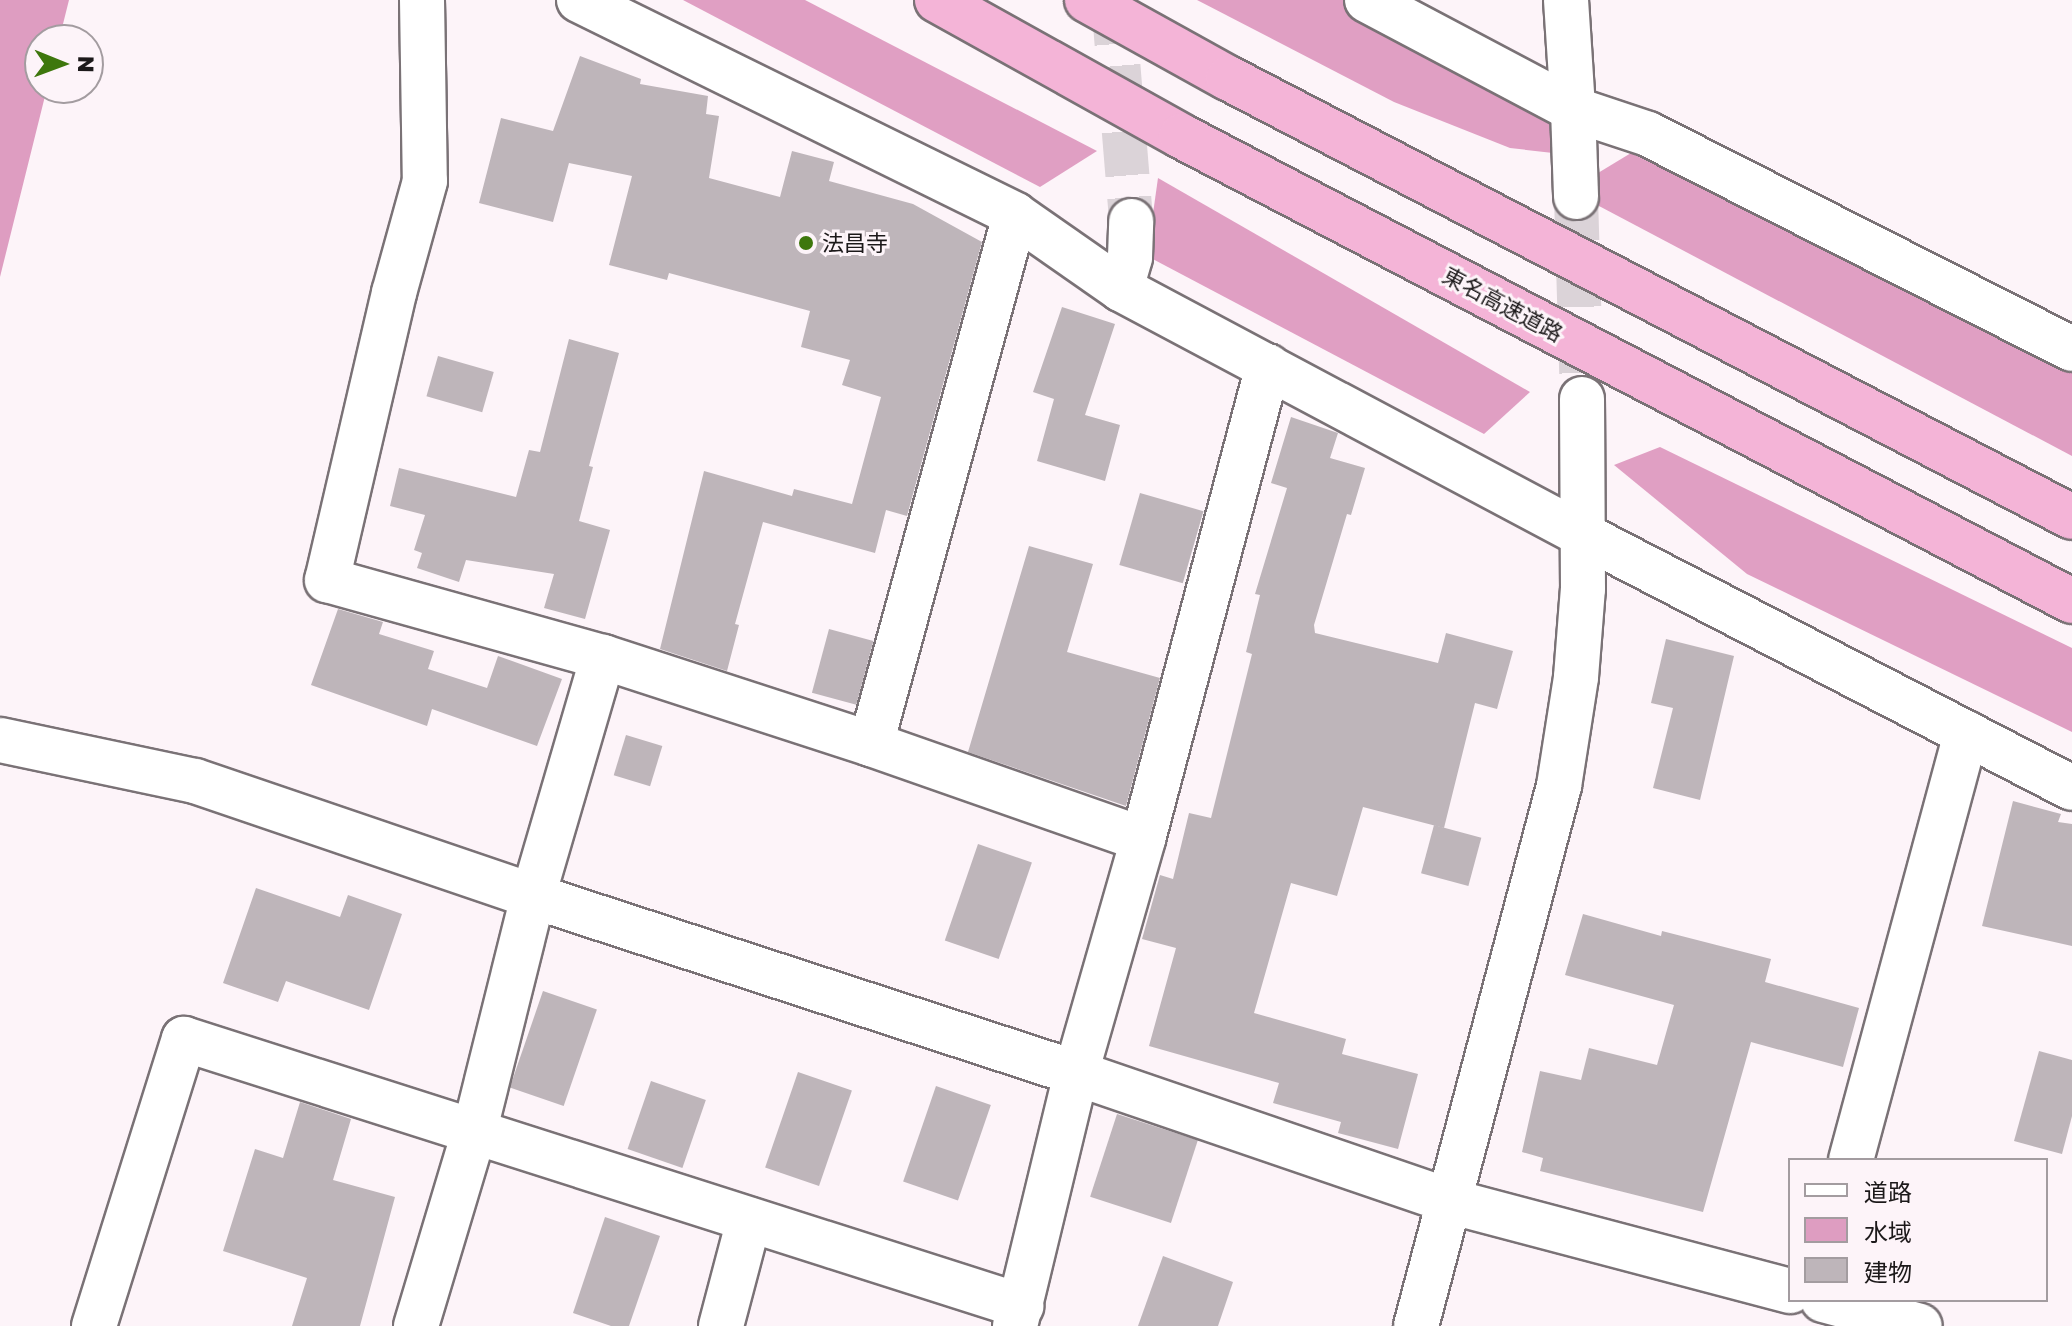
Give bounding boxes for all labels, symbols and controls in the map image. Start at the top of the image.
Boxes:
north arrow [24,24,104,104]
text: N [73,56,100,73]
place label: 法昌寺 [822,230,888,256]
marker: 法昌寺 [797,234,815,252]
street label: 東名高速道路 [1439,261,1567,347]
legend [1788,1158,2048,1302]
text: 道路 [1864,1177,1912,1206]
text: 水域 [1864,1217,1912,1246]
text: 建物 [1864,1257,1912,1286]

